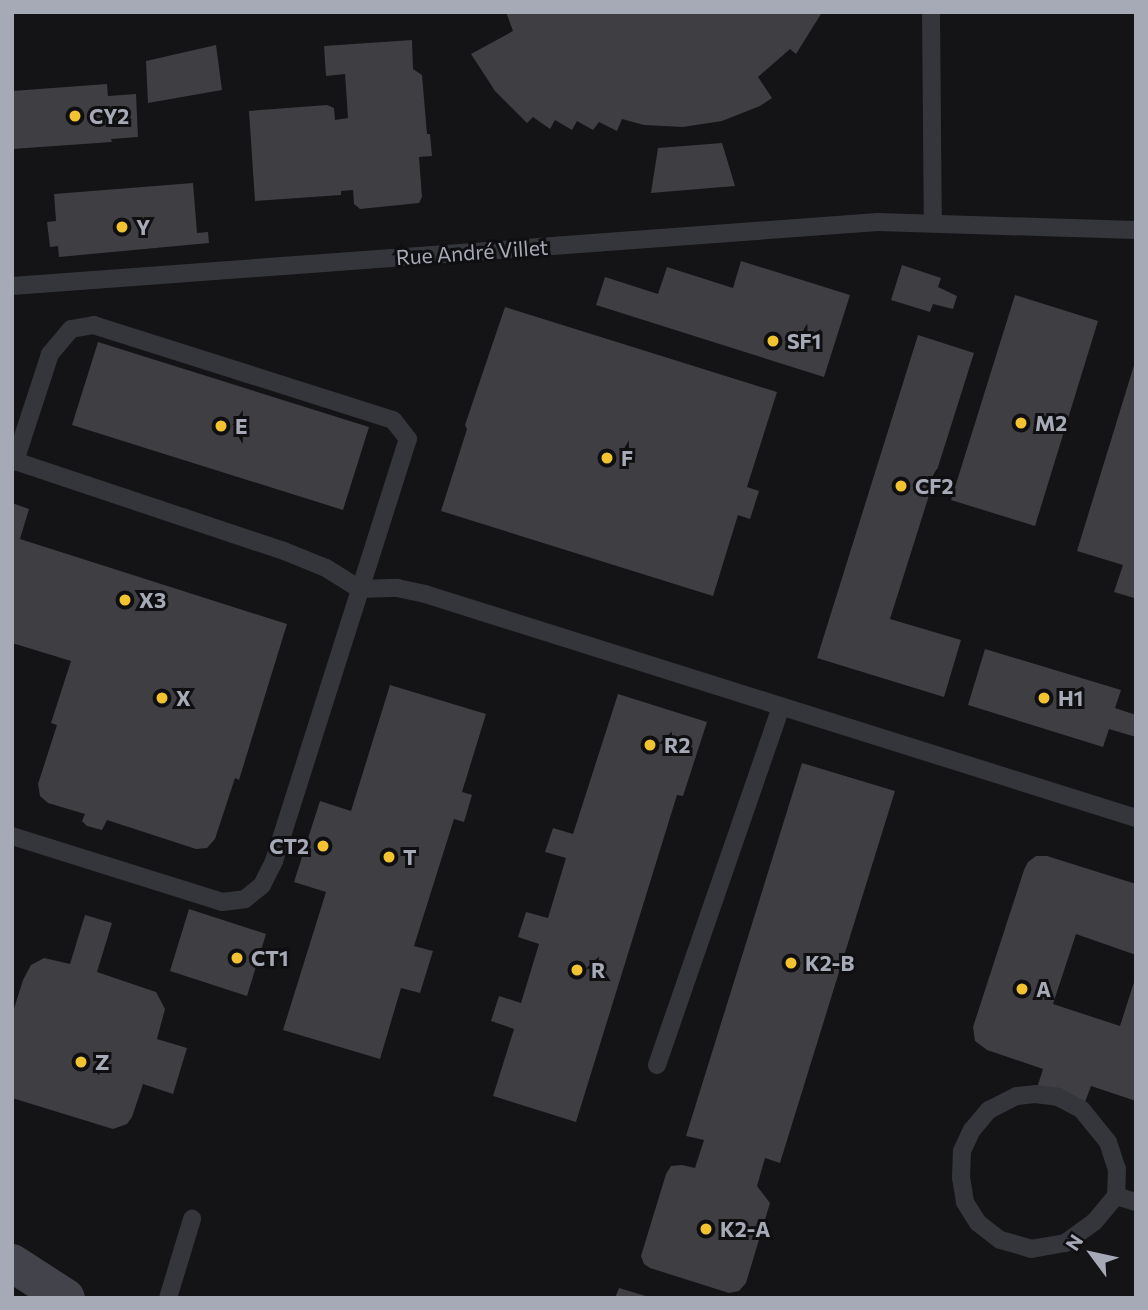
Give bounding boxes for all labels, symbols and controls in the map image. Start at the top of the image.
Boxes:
place label: CY2 [89,103,129,129]
marker: CY2 [67,108,83,124]
place label: Y [136,214,150,240]
marker: Y [114,219,130,235]
street label: Rue André Villet [395,234,549,270]
place label: SF1 [787,328,821,354]
marker: SF1 [765,333,781,349]
place label: M2 [1035,410,1067,436]
place label: E [235,413,248,439]
marker: M2 [1013,415,1029,431]
marker: E [213,418,229,434]
place label: F [621,445,633,471]
marker: F [599,450,615,466]
place label: CF2 [915,473,953,499]
marker: CF2 [893,478,909,494]
place label: X3 [139,587,166,613]
marker: X3 [117,592,133,608]
place label: X [176,685,191,711]
place label: H1 [1058,685,1083,711]
marker: X [154,690,170,706]
marker: H1 [1036,690,1052,706]
place label: R2 [664,732,690,758]
marker: R2 [642,737,658,753]
place label: CT2 [269,833,309,859]
marker: CT2 [315,838,331,854]
place label: T [403,844,417,870]
marker: T [381,849,397,865]
place label: CT1 [251,945,288,971]
marker: CT1 [229,950,245,966]
place label: K2-B [805,950,854,976]
marker: K2-B [783,955,799,971]
place label: R [591,957,606,983]
marker: R [569,962,585,978]
place label: A [1036,976,1051,1002]
marker: A [1014,981,1030,997]
place label: Z [95,1049,109,1075]
marker: Z [73,1054,89,1070]
place label: K2-A [720,1216,770,1242]
north arrow [1057,1219,1127,1289]
marker: K2-A [698,1221,714,1237]
text: N [1060,1230,1087,1255]

